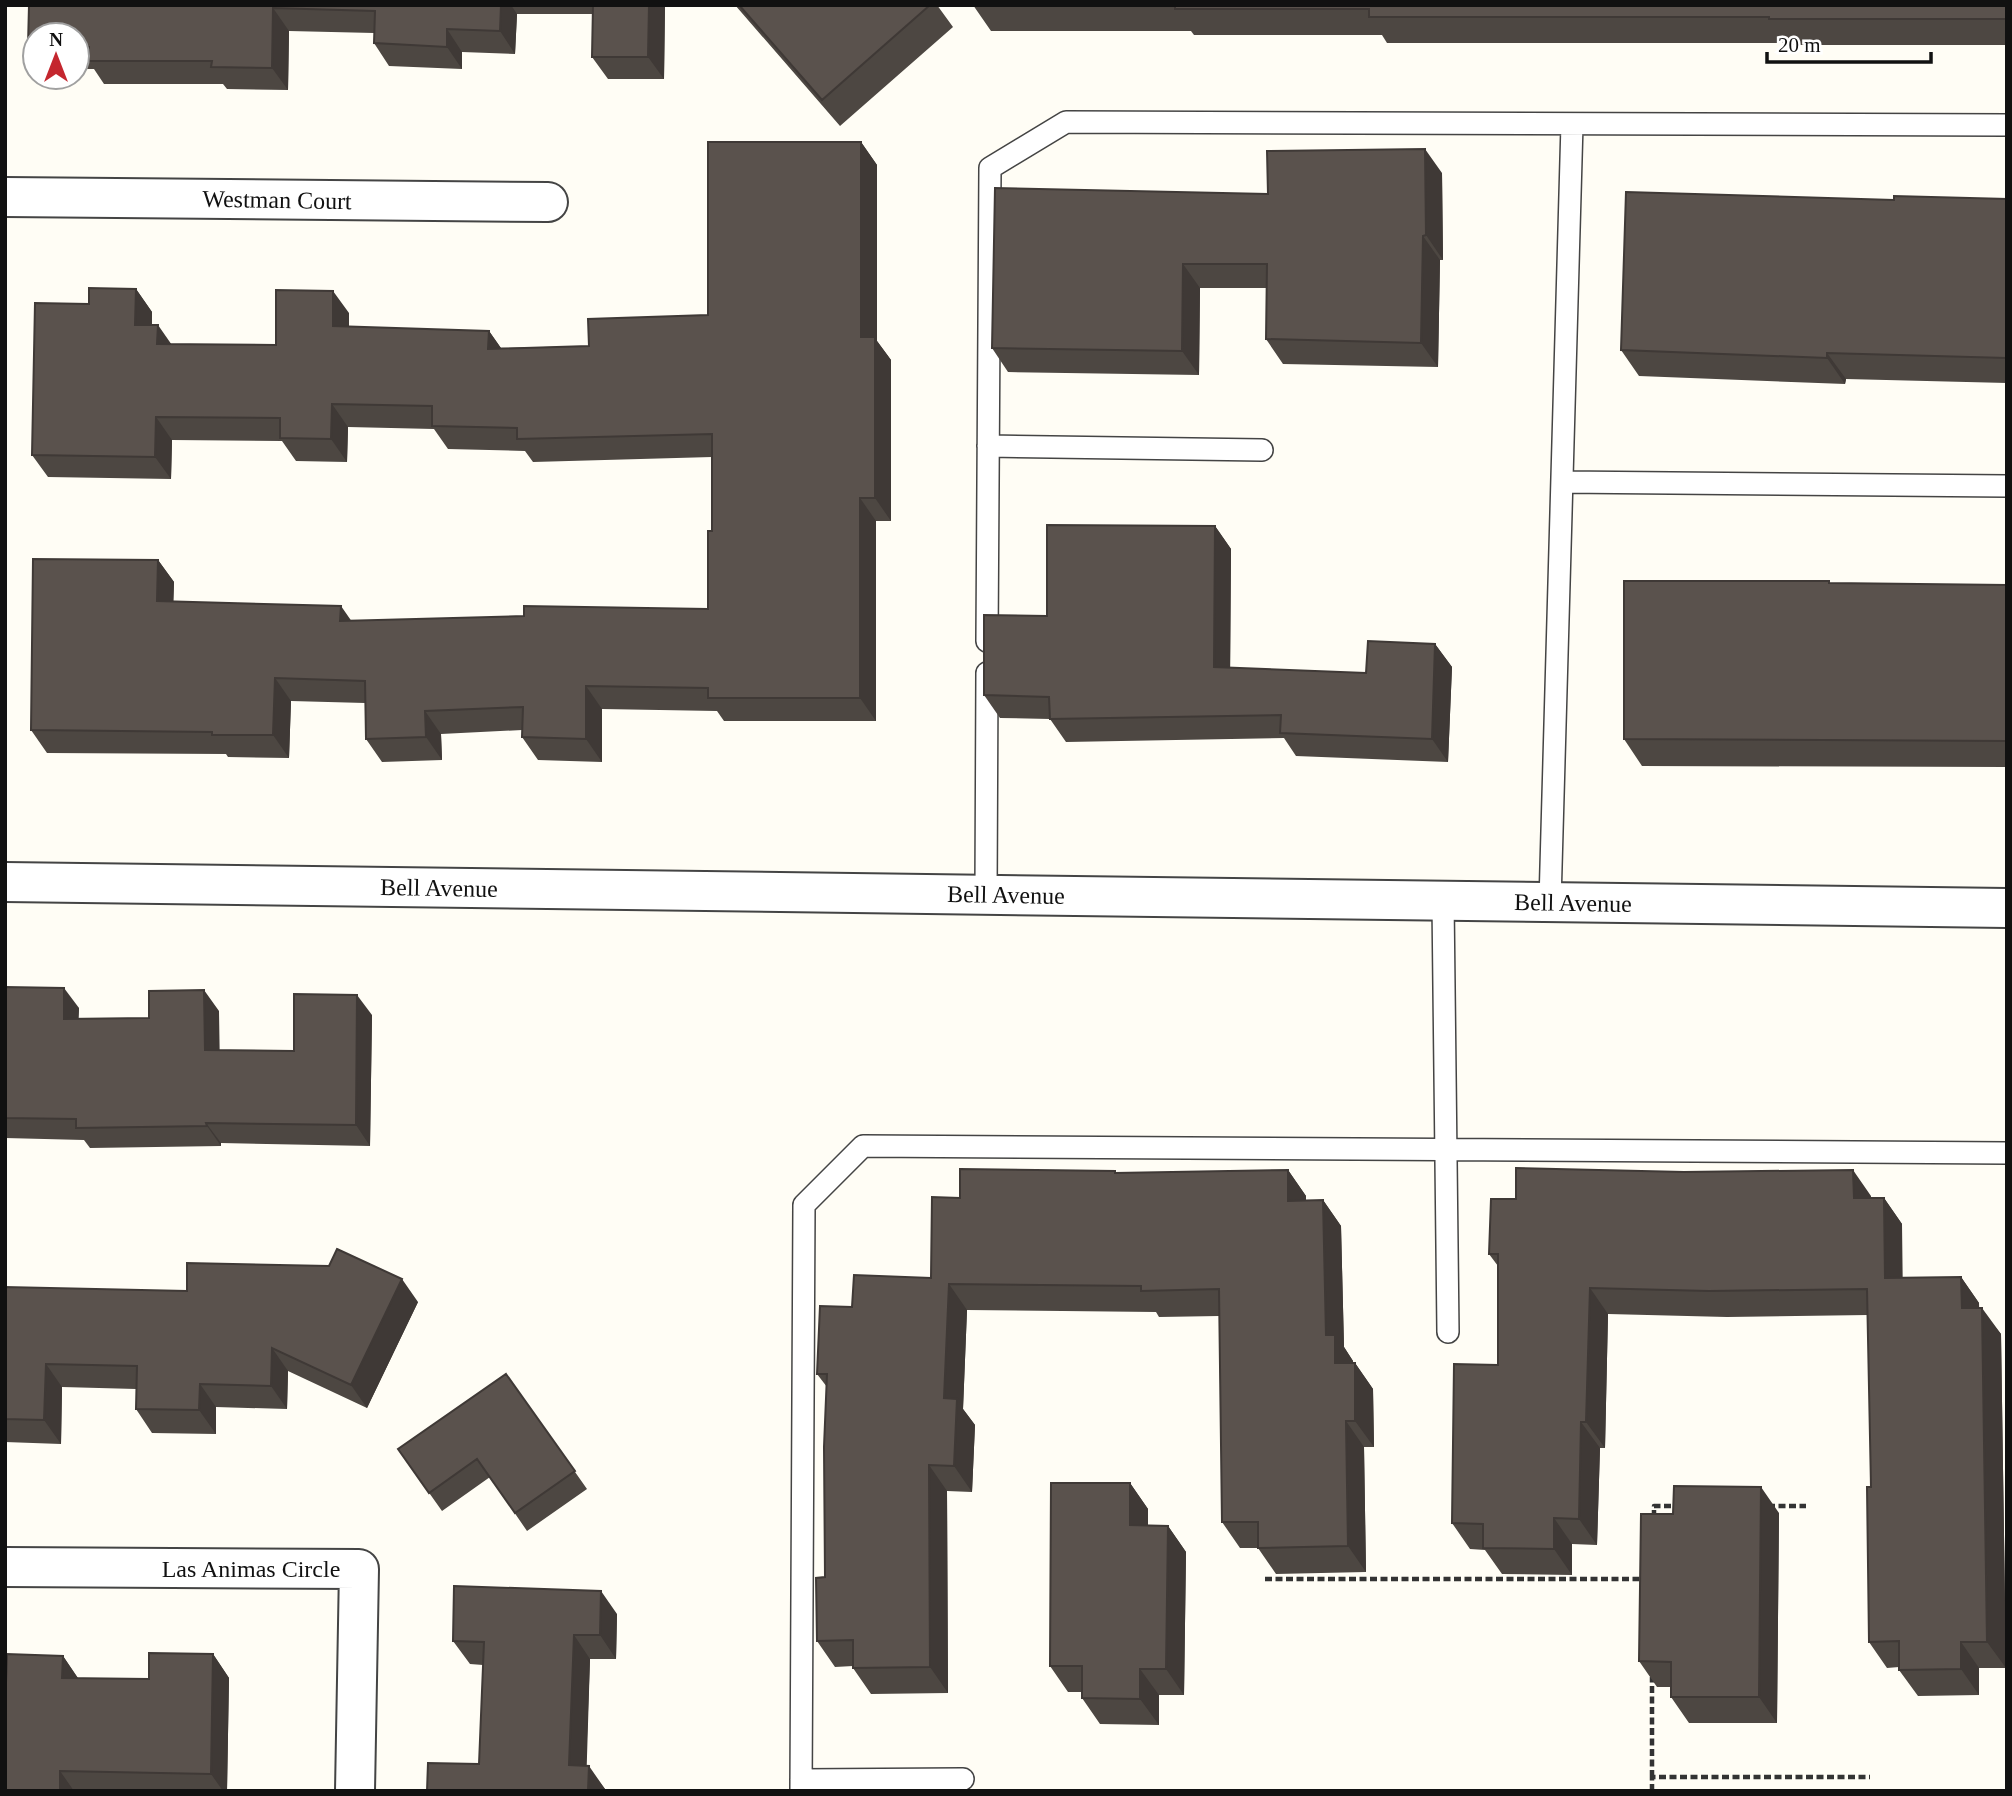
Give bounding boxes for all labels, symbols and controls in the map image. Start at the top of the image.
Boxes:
north arrow [21,21,91,91]
scale bar [1767,21,1932,65]
text: N [49,29,63,50]
text: 20 m [1778,33,1821,57]
street label: Westman Court [202,186,352,214]
street label: Bell Avenue [380,874,498,902]
street label: Bell Avenue [947,881,1065,909]
street label: Bell Avenue [1514,889,1632,917]
street label: Las Animas Circle [162,1556,340,1582]

